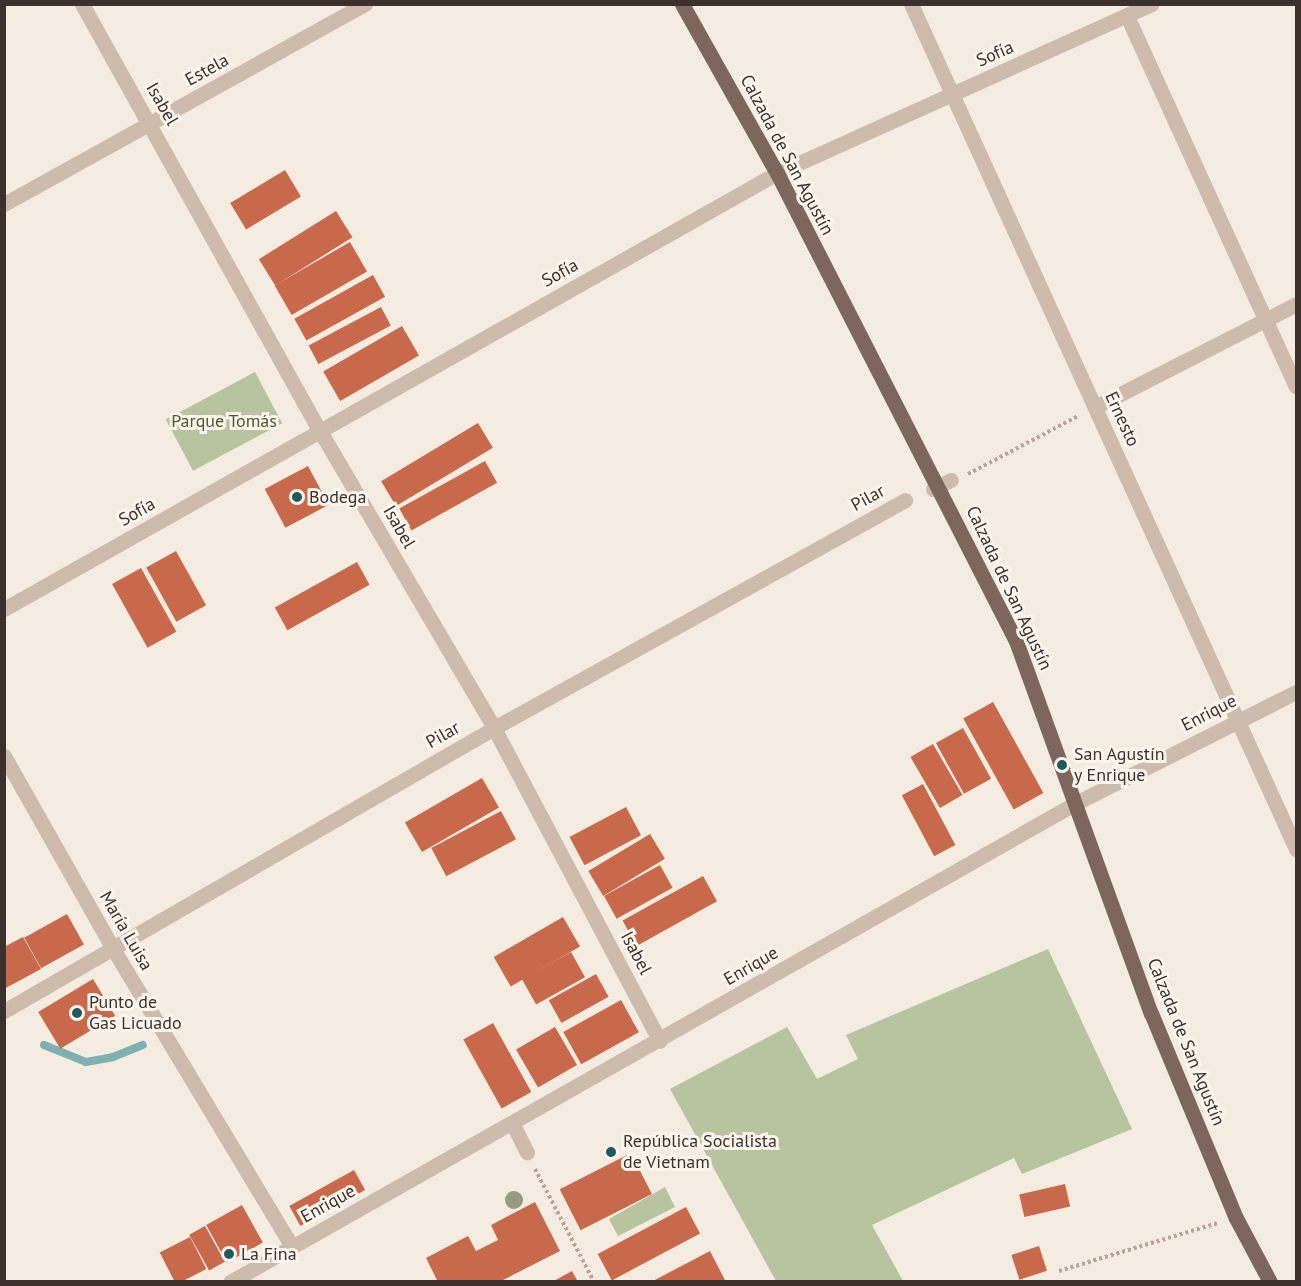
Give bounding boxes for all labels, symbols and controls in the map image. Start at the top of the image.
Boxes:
street label: Sofía [973,36,1017,72]
street label: Estela [181,49,233,91]
street label: Calzada de San Agustín [735,71,839,239]
street label: Isabel [141,79,183,129]
street label: Sofía [538,254,582,292]
street label: Ernesto [1100,388,1144,450]
park label: Parque Tomás [171,410,277,432]
street label: Pilar [847,480,889,516]
place label: Bodega [309,486,366,508]
marker: Bodega [290,490,304,504]
street label: Sofía [115,493,159,531]
street label: Isabel [378,502,420,552]
street label: Calzada de San Agustín [961,502,1057,674]
street label: Enrique [1178,690,1240,736]
street label: Pilar [422,717,464,753]
place label: San Agustín y Enrique [1074,744,1165,786]
marker: San Agustín y Enrique [1055,758,1069,772]
street label: María Luisa [95,888,157,974]
street label: Isabel [616,928,656,978]
street label: Enrique [720,942,782,990]
street label: Calzada de San Agustín [1142,955,1230,1129]
place label: Punto de Gas Licuado [89,992,182,1034]
marker: Punto de Gas Licuado [70,1006,84,1020]
place label: República Socialista de Vietnam [623,1131,777,1174]
marker: República Socialista de Vietnam [604,1145,618,1159]
street label: Enrique [297,1180,359,1228]
place label: La Fina [241,1243,297,1265]
marker: La Fina [222,1247,236,1261]

